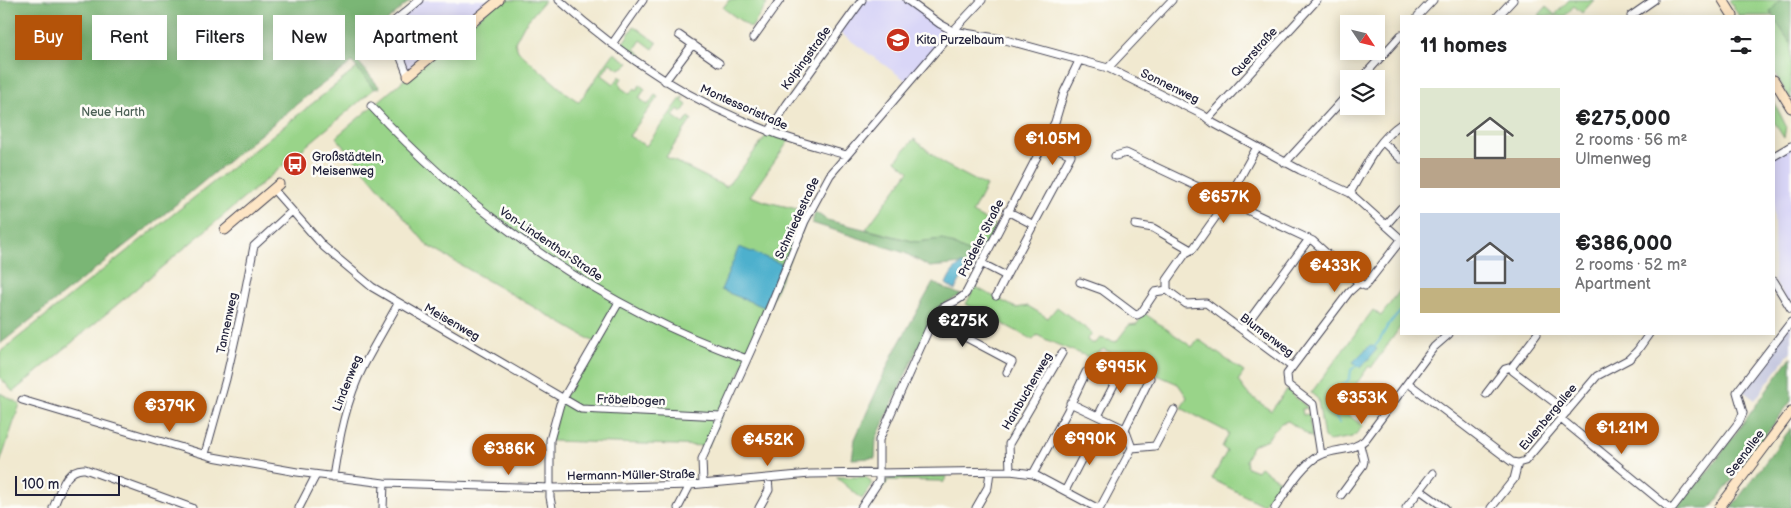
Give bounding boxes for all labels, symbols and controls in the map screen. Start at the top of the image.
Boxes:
chip: Buy [15,15,82,60]
chip: Rent [92,15,167,60]
chip: Filters [177,15,263,60]
chip: New [273,15,345,60]
chip: Apartment [355,15,476,60]
north arrow [1340,15,1385,60]
map controls [1340,15,1385,115]
street label: Kolpingstraße [778,24,834,93]
street label: Querstraße [1228,24,1281,80]
school or university icon: Kita Purzelbaum [885,27,911,53]
icon: filters [1727,31,1755,59]
place label: Kita Purzelbaum [916,33,1004,48]
text: 11 homes [1420,33,1507,58]
street label: Sonnenweg [1138,66,1202,107]
button: layers [1340,70,1385,115]
street label: Montessoristraße [698,81,790,134]
park label: Neue Harth [81,105,145,120]
text: €275,000 [1575,106,1671,131]
icon: home [1460,108,1520,168]
pin: €1.05M [1012,124,1094,166]
text: €1.05M [1025,130,1081,149]
text: 2 rooms · 56 m² [1575,131,1687,150]
place label: Großstädteln, Meisenweg [312,150,384,179]
text: Ulmenweg [1575,150,1651,169]
bus stop icon: Großstädteln, Meisenweg [282,151,308,177]
street label: Schmiedestraße [772,175,823,261]
pin: €657K [1189,182,1259,224]
text: €657K [1199,188,1249,207]
street label: Prödeler Straße [955,197,1007,280]
street label: Von-Lindenthal-Straße [496,204,605,285]
text: €386,000 [1575,231,1672,256]
icon: home [1460,233,1520,293]
pin: €433K [1300,250,1370,293]
text: 2 rooms · 52 m² [1575,256,1687,275]
text: €433K [1309,257,1361,276]
text: Apartment [1575,275,1651,294]
street label: Tannenweg [214,291,241,355]
street label: Meisenweg [421,300,482,344]
pin: €275K [928,306,998,348]
street label: Blumenweg [1237,310,1297,360]
text: €275K [938,312,988,331]
street label: Hainbuchenweg [999,350,1056,433]
pin: €995K [1086,352,1156,394]
street label: Lindenweg [329,353,366,413]
text: €995K [1096,358,1146,377]
street label: Eulenbergallee [1516,381,1580,454]
pin: €353K [1327,382,1397,425]
text: €353K [1337,389,1387,408]
pin: €379K [135,390,205,433]
street label: Fröbelbogen [596,392,666,409]
text: €379K [145,397,195,416]
pin: €1.21M [1581,412,1663,455]
text: €1.21M [1596,419,1648,438]
pin: €452K [733,424,803,467]
pin: €990K [1055,424,1125,466]
street label: Seenallee [1723,427,1768,480]
text: €990K [1064,430,1116,449]
text: €452K [742,431,794,450]
pin: €386K [474,434,544,476]
text: €386K [483,440,535,459]
street label: Hermann-Müller-Straße [567,467,695,484]
scale bar [15,473,120,496]
text: 100 m [22,476,59,493]

